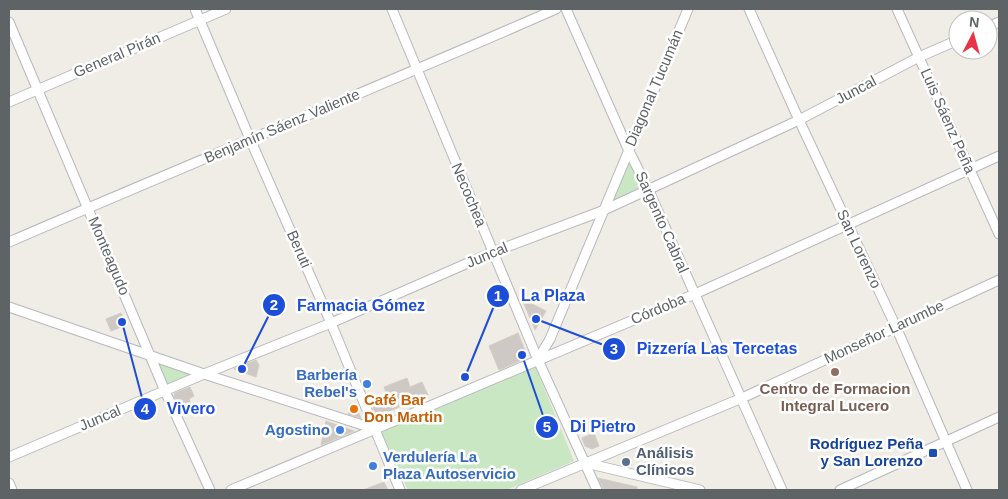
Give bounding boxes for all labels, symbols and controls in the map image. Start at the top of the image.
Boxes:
north arrow [948,10,998,60]
text: N [968,14,980,31]
street label: Diagonal Tucumán [621,27,686,149]
street label: General Pirán [71,29,163,80]
street label: Luis Sáenz Peña [918,66,980,177]
street label: Juncal [833,72,879,107]
street label: Benjamín Sáenz Valiente [201,85,362,166]
street label: Necochea [448,160,491,230]
street label: Sargento Cabral [632,168,692,275]
street label: San Lorenzo [834,207,885,291]
street label: Monteagudo [85,214,134,298]
street label: Beruti [284,227,315,270]
street label: Juncal [464,238,510,271]
callout: La Plaza [486,280,595,311]
text: 1 [494,287,502,304]
text: La Plaza [521,287,585,304]
callout: Farmacia Gómez [262,289,435,320]
street label: Córdoba [628,289,688,328]
text: 2 [270,296,278,313]
street label: Monseñor Larumbe [821,296,946,367]
text: Farmacia Gómez [297,297,425,314]
callout: Pizzería Las Tercetas [601,333,807,364]
text: 3 [610,340,618,357]
text: Pizzería Las Tercetas [637,340,797,357]
place label: Barbería Rebel's [296,366,358,400]
marker: Centro de Formacion Integral Lucero [829,366,841,378]
marker: Barbería Rebel's [361,378,373,390]
place label: Centro de Formacion Integral Lucero [760,380,910,414]
place label: Café Bar Don Martin [364,391,442,425]
callout: Vivero [132,393,226,424]
text: 4 [141,400,150,417]
text: Vivero [167,400,216,417]
street label: Juncal [77,401,123,434]
marker: Café Bar Don Martin [348,403,360,415]
callout: Di Pietro [535,411,646,442]
text: 5 [543,418,551,435]
text: Di Pietro [570,418,636,435]
place label: Agostino [265,421,330,438]
marker: Agostino [334,424,346,436]
place label: Rodríguez Peña y San Lorenzo [810,435,924,469]
place label: Análisis Clínicos [636,444,694,478]
marker: Rodríguez Peña y San Lorenzo [927,447,939,459]
place label: Verdulería La Plaza Autoservicio [383,448,516,482]
marker: Análisis Clínicos [620,456,632,468]
marker: Verdulería La Plaza Autoservicio [367,460,379,472]

